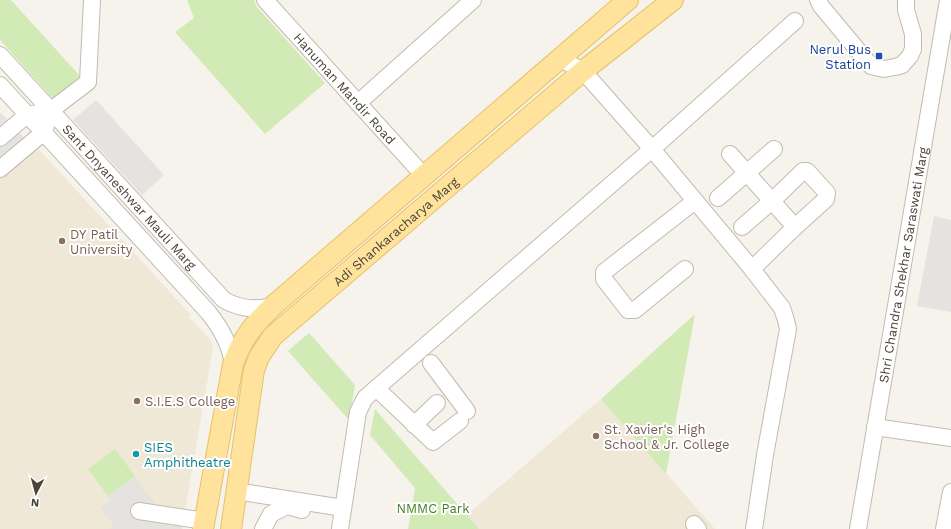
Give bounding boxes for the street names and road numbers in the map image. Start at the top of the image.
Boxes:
street label: Hanuman Mandir Road [291,30,399,147]
street label: Sant Dnyaneshwar Mauli Marg [60,121,200,272]
street label: Shri Chandra Shekhar Saraswati Marg [876,146,930,384]
street label: Adi Shankaracharya Marg [330,174,461,289]

